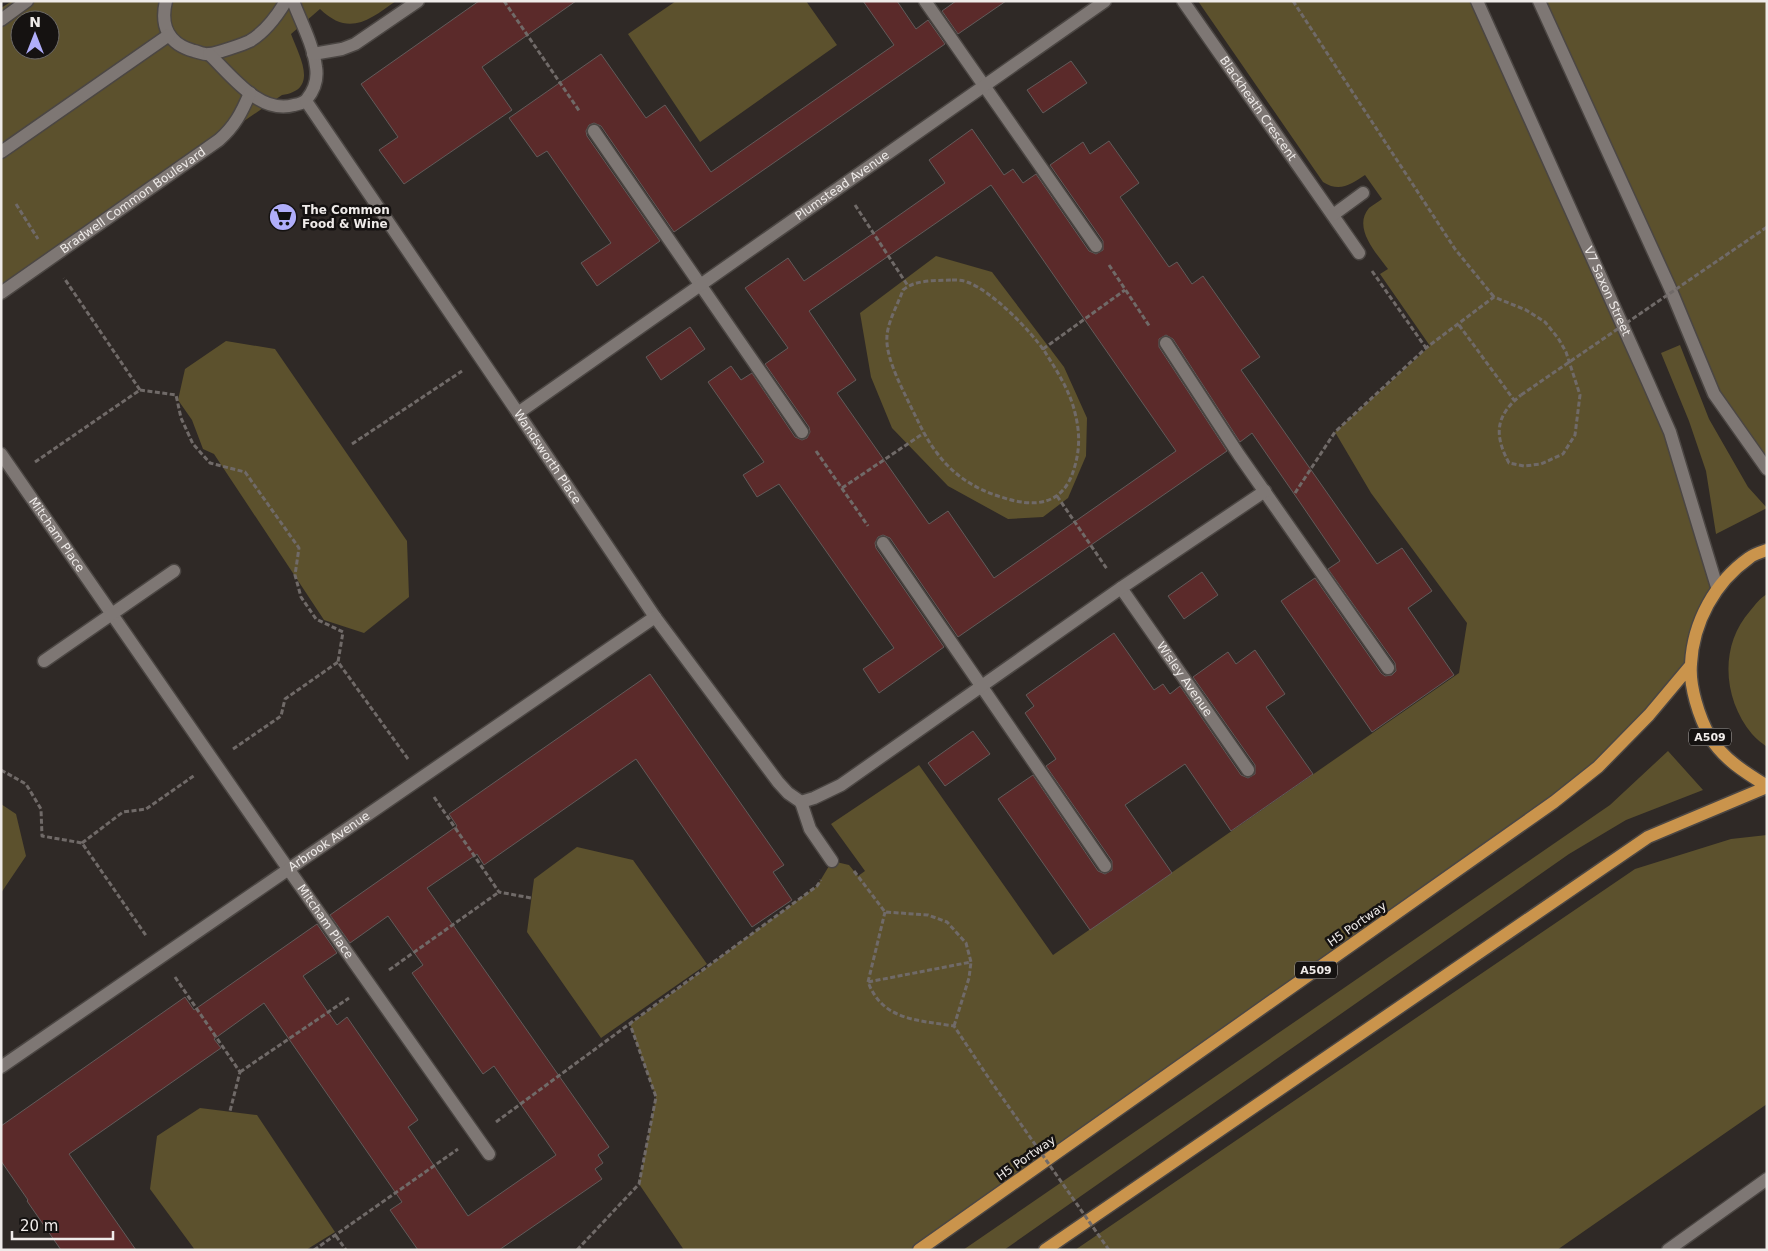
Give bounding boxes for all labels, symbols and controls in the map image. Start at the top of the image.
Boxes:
north arrow [10,10,60,60]
text: N [29,14,41,30]
street label: Blackheath Crescent [1217,54,1299,163]
street label: Bradwell Common Boulevard [57,145,208,256]
street label: Plumstead Avenue [792,148,892,223]
supermarket icon: The Common Food & Wine [268,202,298,232]
place label: The Common Food & Wine [302,203,390,231]
street label: V7 Saxon Street [1581,244,1634,338]
street label: Wandsworth Place [511,407,584,506]
street label: Mitcham Place [26,495,87,575]
street label: Wisley Avenue [1154,639,1215,719]
road number: A509 [1689,729,1731,746]
street label: Arbrook Avenue [286,809,372,874]
street label: Mitcham Place [294,882,356,961]
street label: H5 Portway [1325,899,1389,949]
road number: A509 [1295,962,1337,978]
street label: H5 Portway [994,1133,1058,1183]
scale bar [12,1208,114,1240]
text: 20 m [20,1217,58,1235]

